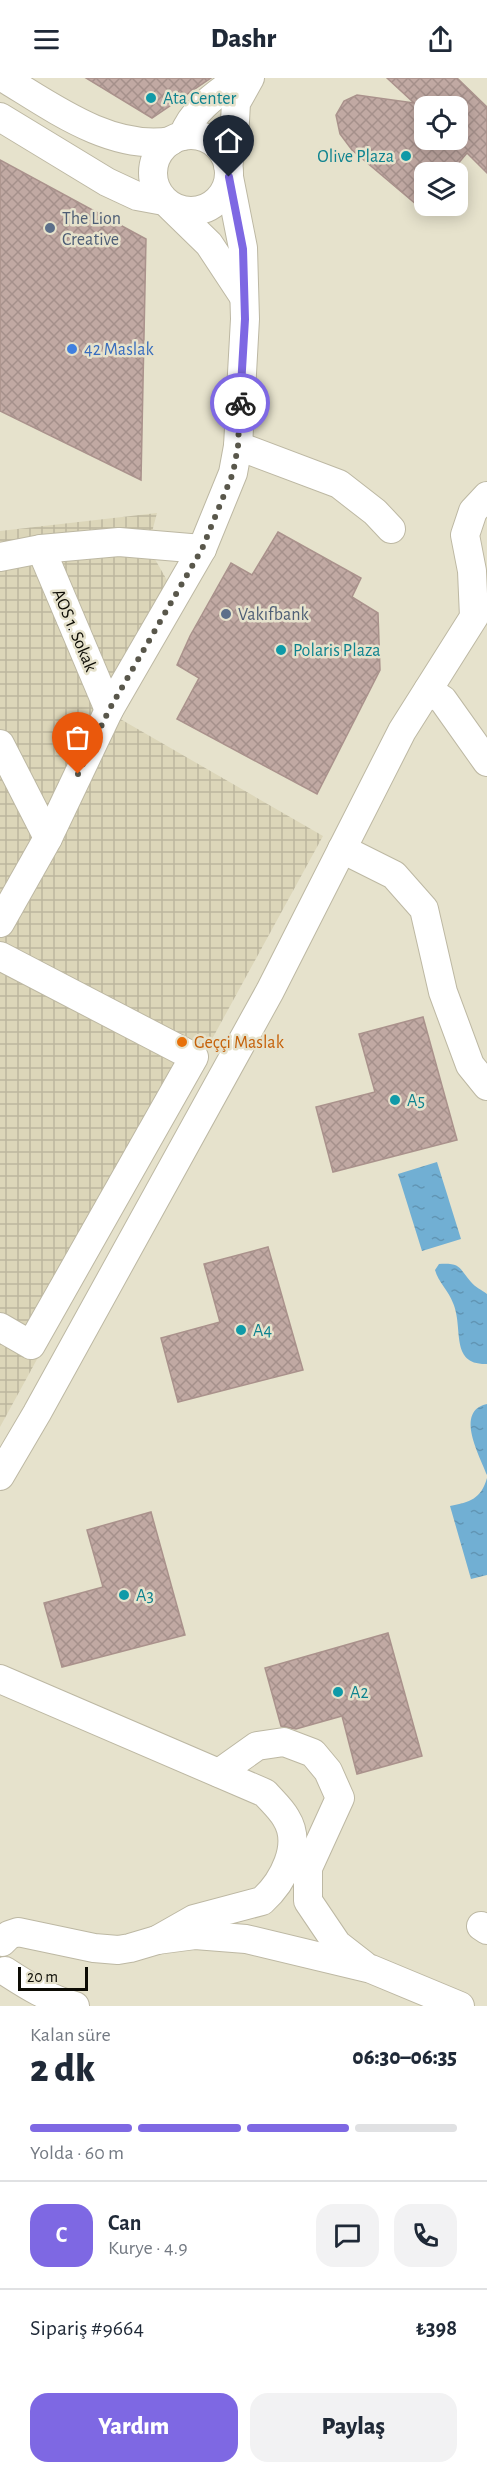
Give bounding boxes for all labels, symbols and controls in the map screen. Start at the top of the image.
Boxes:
icon: menu [30,23,63,56]
icon: share [424,23,457,56]
text: Dashr [211,25,276,52]
place label: Ata Center [163,90,236,108]
marker: Ata Center [144,91,158,105]
map controls [414,96,468,216]
button: locate [414,96,468,150]
pin [203,115,254,177]
icon: home [212,124,245,157]
place label: Olive Plaza [317,148,394,166]
marker: Olive Plaza [399,149,413,163]
button: layers [414,162,468,216]
place label: The Lion Creative [62,210,121,249]
marker: The Lion Creative [43,221,57,235]
place label: 42 Maslak [84,341,155,359]
marker: 42 Maslak [65,342,79,356]
courier [210,373,270,433]
icon: bike [224,387,257,420]
street label: AOS 1. Sokak [49,587,100,675]
place label: Vakıfbank [238,606,310,624]
marker: Vakıfbank [219,607,233,621]
place label: Polaris Plaza [293,642,381,660]
marker: Polaris Plaza [274,643,288,657]
pin [52,712,103,774]
icon: bag [61,721,94,754]
place label: Geççi Maslak [194,1034,285,1052]
marker: Geççi Maslak [175,1035,189,1049]
place label: A5 [407,1092,425,1110]
marker: A5 [388,1093,402,1107]
place label: A4 [253,1322,272,1340]
marker: A4 [234,1323,248,1337]
place label: A3 [136,1587,154,1605]
marker: A3 [117,1588,131,1602]
place label: A2 [350,1684,369,1702]
marker: A2 [331,1685,345,1699]
scale bar [18,1964,88,1992]
text: 20 m [27,1969,58,1985]
text: Kalan süre [30,2025,111,2045]
text: 06:30–06:35 [352,2046,457,2068]
text: 2 dk [30,2050,95,2089]
text: Yolda · 60 m [30,2143,124,2163]
button: chat [316,2204,379,2267]
button: phone [394,2204,457,2267]
text: Can [108,2212,141,2234]
text: C [56,2224,67,2246]
text: Kurye · 4.9 [108,2238,188,2258]
text: Sipariş #9664 [30,2317,144,2339]
text: ₺398 [416,2317,457,2339]
button: Yardım [30,2393,238,2462]
button: Paylaş [250,2393,457,2462]

